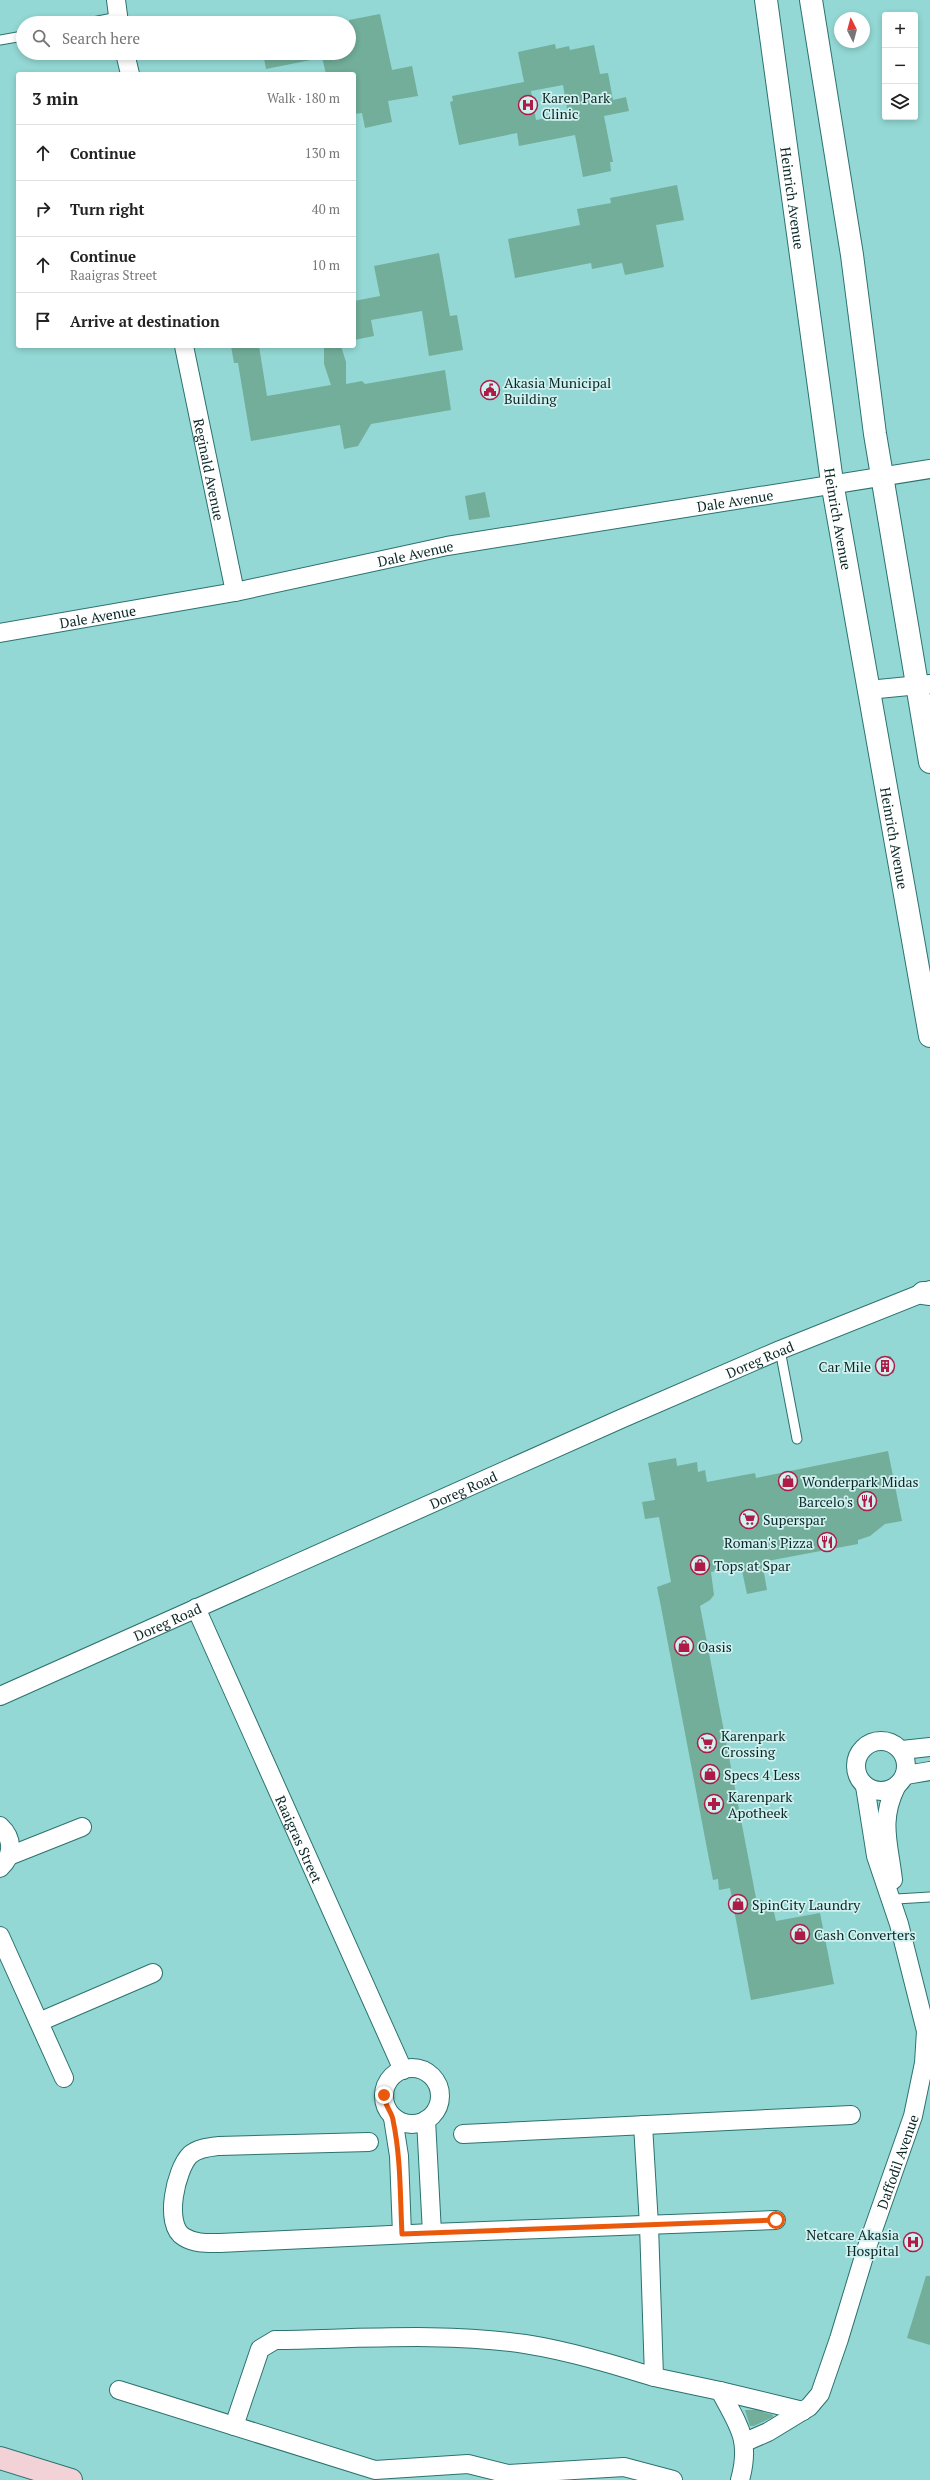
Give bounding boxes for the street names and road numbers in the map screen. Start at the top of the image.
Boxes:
street label: Heinrich Avenue [777,146,810,251]
street label: Reginald Avenue [190,417,229,522]
street label: Heinrich Avenue [821,467,857,571]
street label: Dale Avenue [695,485,775,516]
street label: Dale Avenue [375,536,455,570]
street label: Dale Avenue [58,600,137,632]
street label: Heinrich Avenue [877,786,913,890]
street label: Doreg Road [723,1336,797,1382]
street label: Doreg Road [426,1466,500,1513]
street label: Doreg Road [130,1598,204,1645]
street label: Raaigras Street [272,1792,328,1886]
street label: Daffodil Avenue [872,2112,922,2212]

